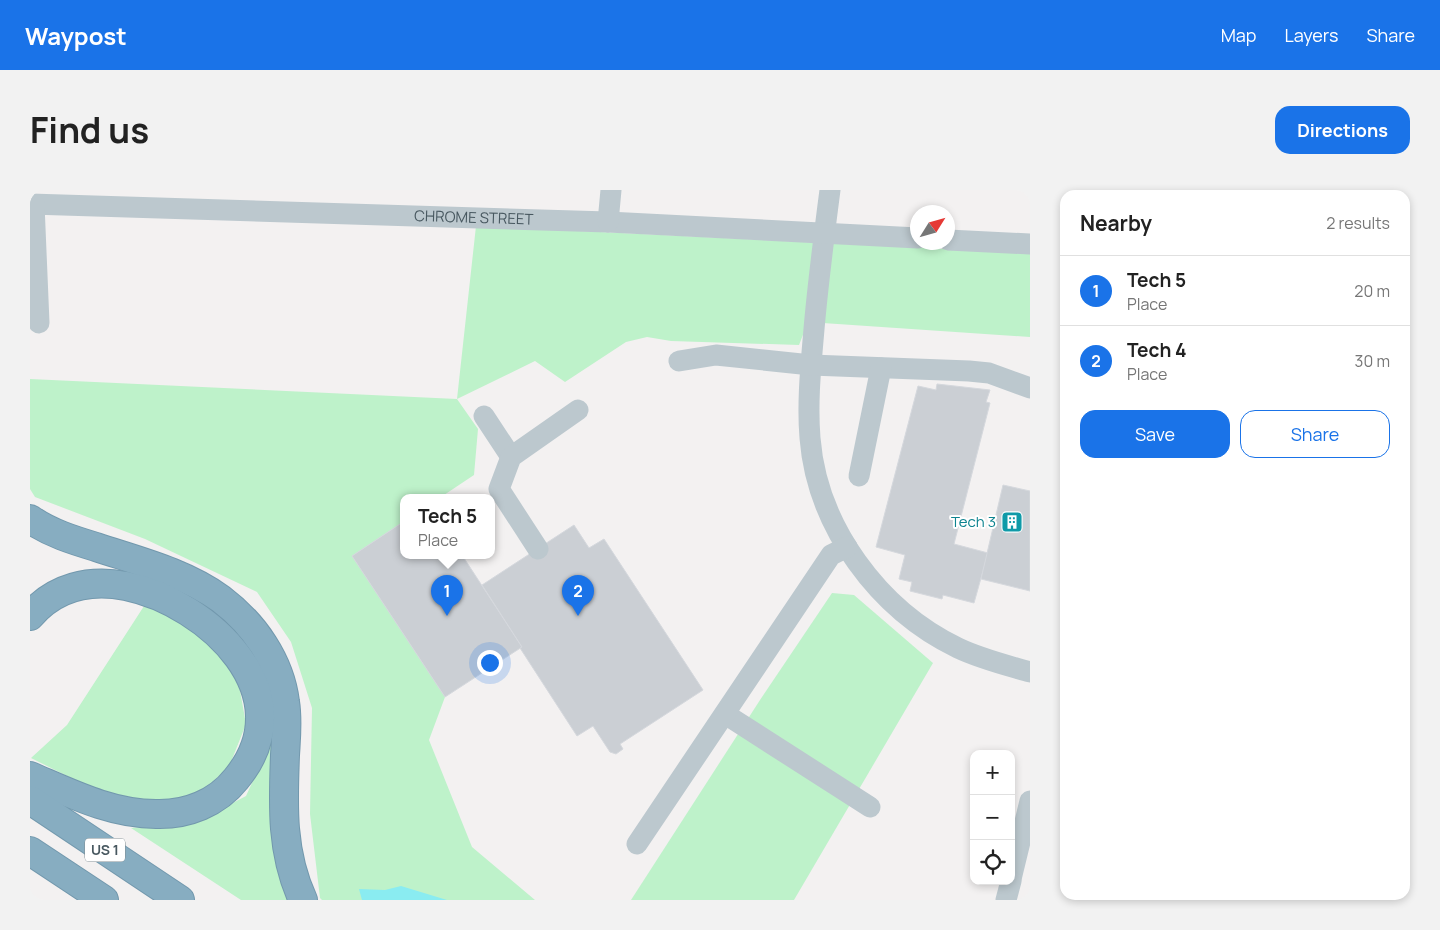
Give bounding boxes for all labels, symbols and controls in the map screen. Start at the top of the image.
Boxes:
text: Waypost [25,19,127,52]
text: Map [1221,23,1256,47]
text: Layers [1284,23,1338,47]
text: Share [1366,23,1415,47]
text: Find us [30,106,149,154]
button: Directions [1275,106,1410,154]
street label: CHROME STREET [414,205,534,230]
north arrow [910,205,955,250]
text: Nearby [1080,209,1152,237]
text: 2 results [1326,212,1390,234]
text: Tech 5 [1127,267,1186,293]
text: 1 [1092,280,1100,302]
text: 20 m [1354,280,1390,302]
text: Place [1127,293,1167,315]
text: Tech 4 [1127,337,1187,363]
text: 2 [1091,350,1101,372]
text: 30 m [1355,350,1390,372]
text: Place [1127,363,1167,385]
button: Save [1080,410,1230,458]
button: Share [1240,410,1390,458]
popup [400,494,495,559]
text: Tech 5 [418,503,477,529]
building icon: Tech 3 [1000,510,1024,534]
place label: Tech 3 [951,511,996,532]
text: Place [418,529,458,551]
pin: 1 [431,575,463,616]
pin: 2 [562,575,594,616]
your location [477,650,503,676]
map controls [970,750,1015,885]
button: + [970,750,1015,795]
button: − [970,795,1015,840]
road number: US 1 [85,838,125,862]
button: locate [970,840,1015,885]

